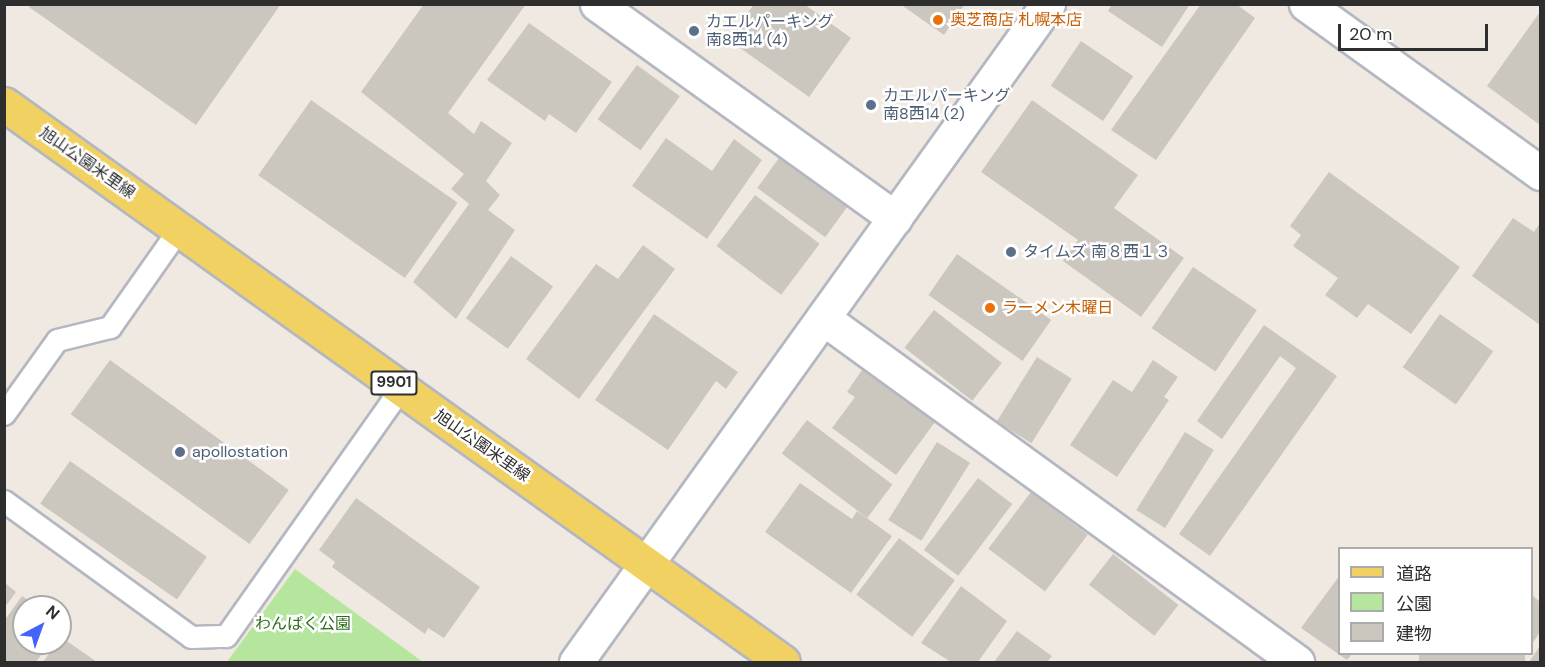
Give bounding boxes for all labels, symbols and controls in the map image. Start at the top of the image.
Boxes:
place label: 奥芝商店 札幌本店 [950,10,1082,30]
place label: カエルパーキング 南8西14 (4) [706,12,834,50]
scale bar [1341,12,1491,50]
marker: 奥芝商店 札幌本店 [931,13,945,27]
text: 20 m [1349,22,1392,46]
marker: カエルパーキング 南8西14 (4) [687,24,701,38]
place label: カエルパーキング 南8西14 (2) [883,86,1011,124]
marker: カエルパーキング 南8西14 (2) [864,98,878,112]
street label: 旭山公園米里線 [36,123,138,203]
place label: タイムズ 南８西１３ [1023,242,1171,262]
marker: タイムズ 南８西１３ [1004,245,1018,259]
place label: ラーメン木曜日 [1002,298,1114,318]
marker: ラーメン木曜日 [983,301,997,315]
road number: 9901 [370,371,418,395]
street label: 旭山公園米里線 [431,406,533,486]
place label: apollostation [192,442,288,462]
marker: apollostation [173,445,187,459]
legend [1338,547,1533,655]
text: 道路 [1396,562,1432,586]
text: 公園 [1396,592,1432,616]
north arrow [12,595,72,655]
text: N [42,601,64,624]
park label: わんぱく公園 [255,614,351,634]
text: 建物 [1396,622,1432,646]

